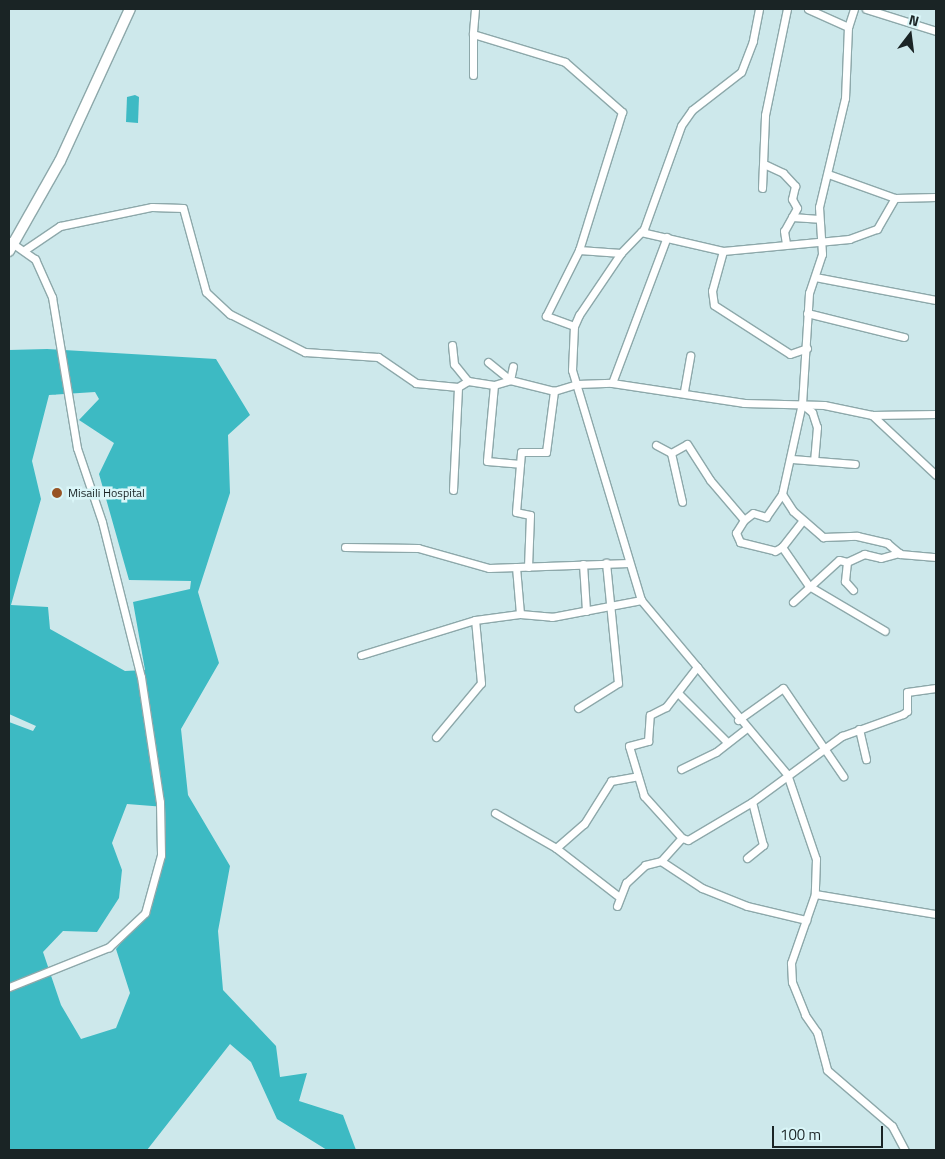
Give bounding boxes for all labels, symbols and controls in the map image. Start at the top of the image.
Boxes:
text: N [907,9,921,31]
north arrow [885,10,935,60]
marker: Misaili Hospital [50,486,64,500]
place label: Misaili Hospital [68,486,145,500]
scale bar [775,1116,886,1148]
text: 100 m [780,1123,821,1146]

